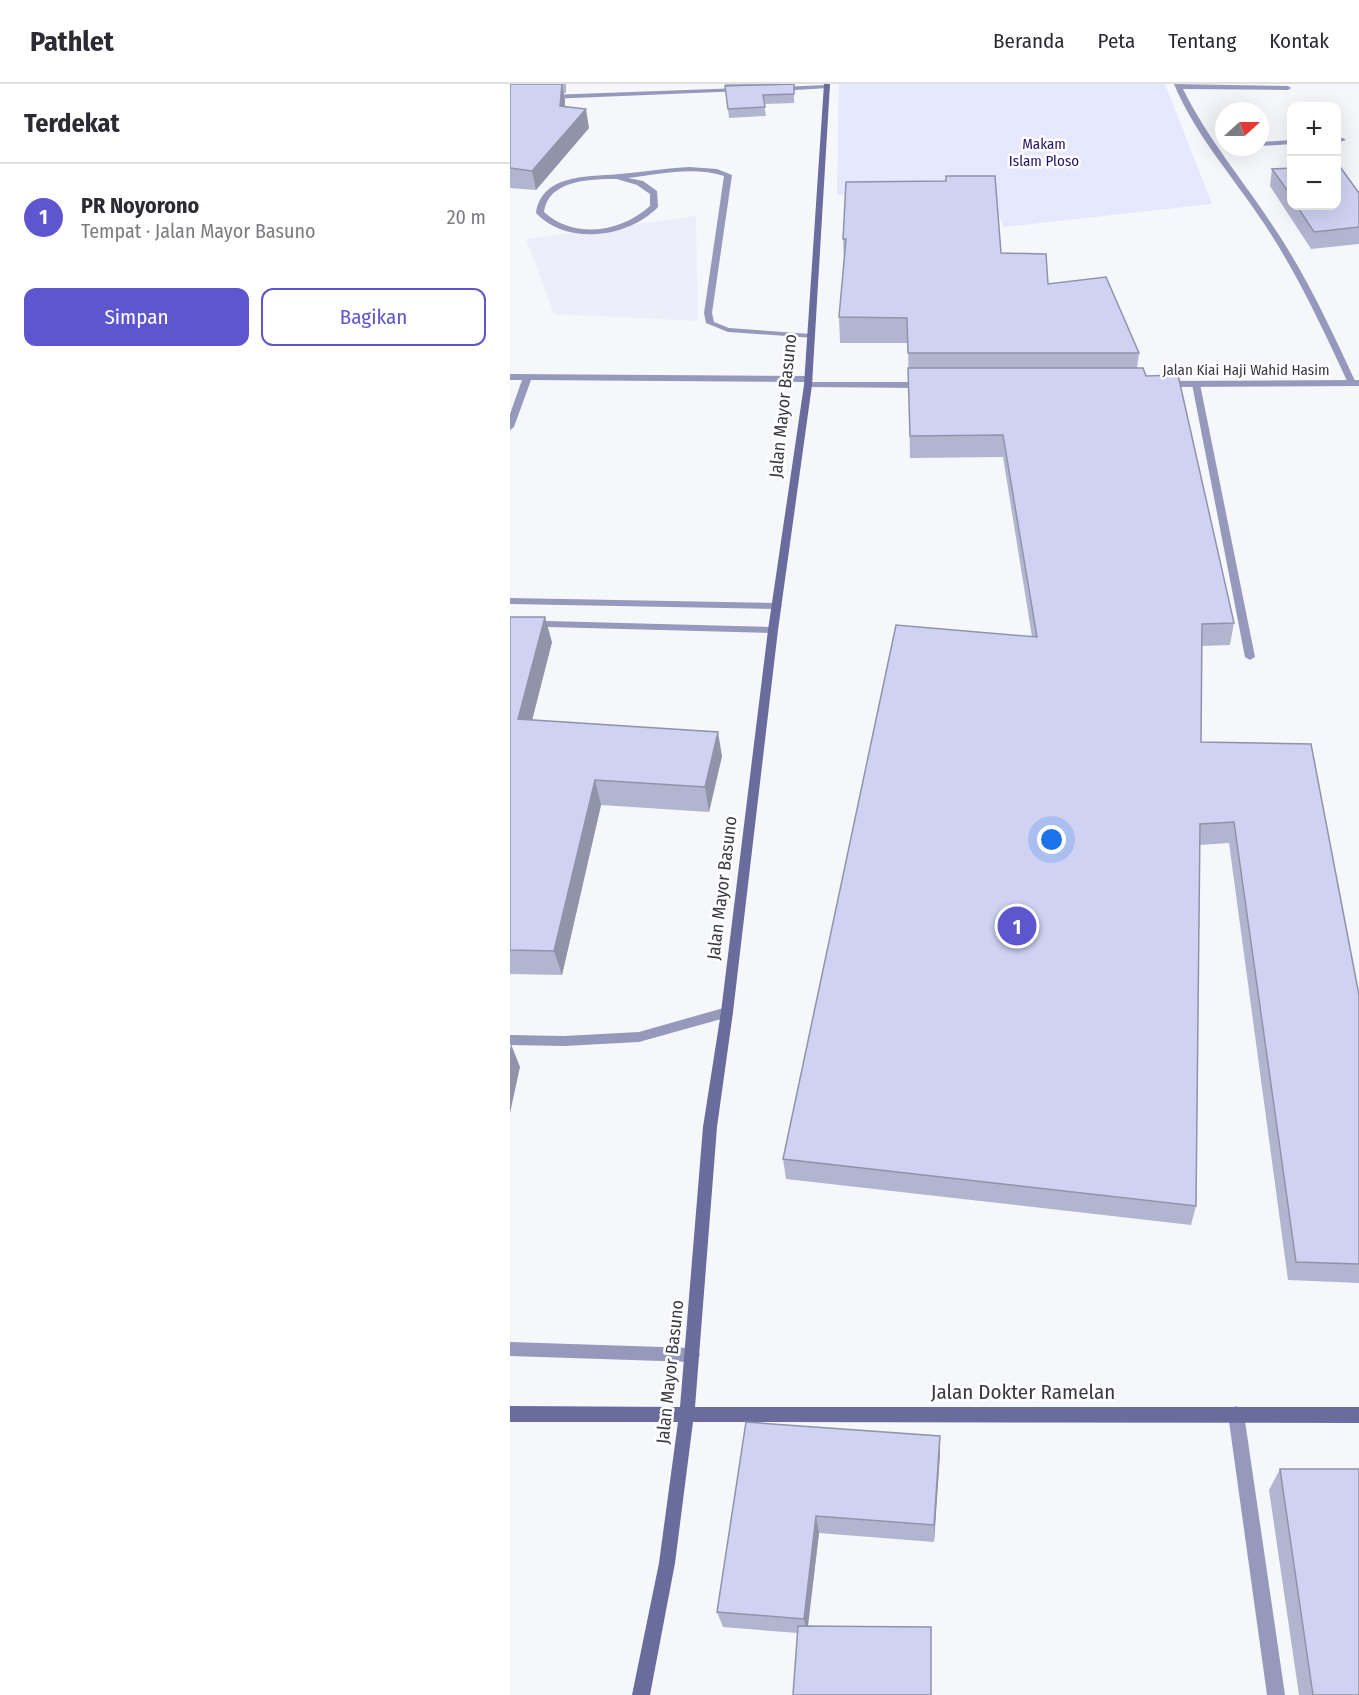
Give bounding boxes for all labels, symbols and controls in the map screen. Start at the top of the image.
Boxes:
text: Pathlet [30,25,114,58]
text: Beranda [993,28,1065,54]
text: Peta [1098,28,1135,54]
text: Tentang [1168,28,1236,54]
text: Kontak [1269,28,1329,54]
north arrow [1215,102,1269,156]
map controls [1287,102,1341,210]
button: + [1287,102,1341,156]
text: Terdekat [24,108,120,139]
park label: Makam Islam Ploso [1009,135,1079,170]
button: − [1287,156,1341,210]
text: PR Noyorono [81,192,199,219]
text: 1 [39,205,48,229]
text: 20 m [447,205,486,229]
text: Tempat · Jalan Mayor Basuno [81,219,316,243]
button: Simpan [24,288,249,346]
button: Bagikan [261,288,486,346]
street label: Jalan Mayor Basuno [765,333,801,479]
street label: Jalan Kiai Haji Wahid Hasim [1162,361,1330,379]
street label: Jalan Mayor Basuno [702,815,742,961]
your location [1037,825,1066,854]
pin: 1 [998,904,1036,948]
street label: Jalan Mayor Basuno [652,1299,688,1445]
street label: Jalan Dokter Ramelan [931,1379,1115,1405]

